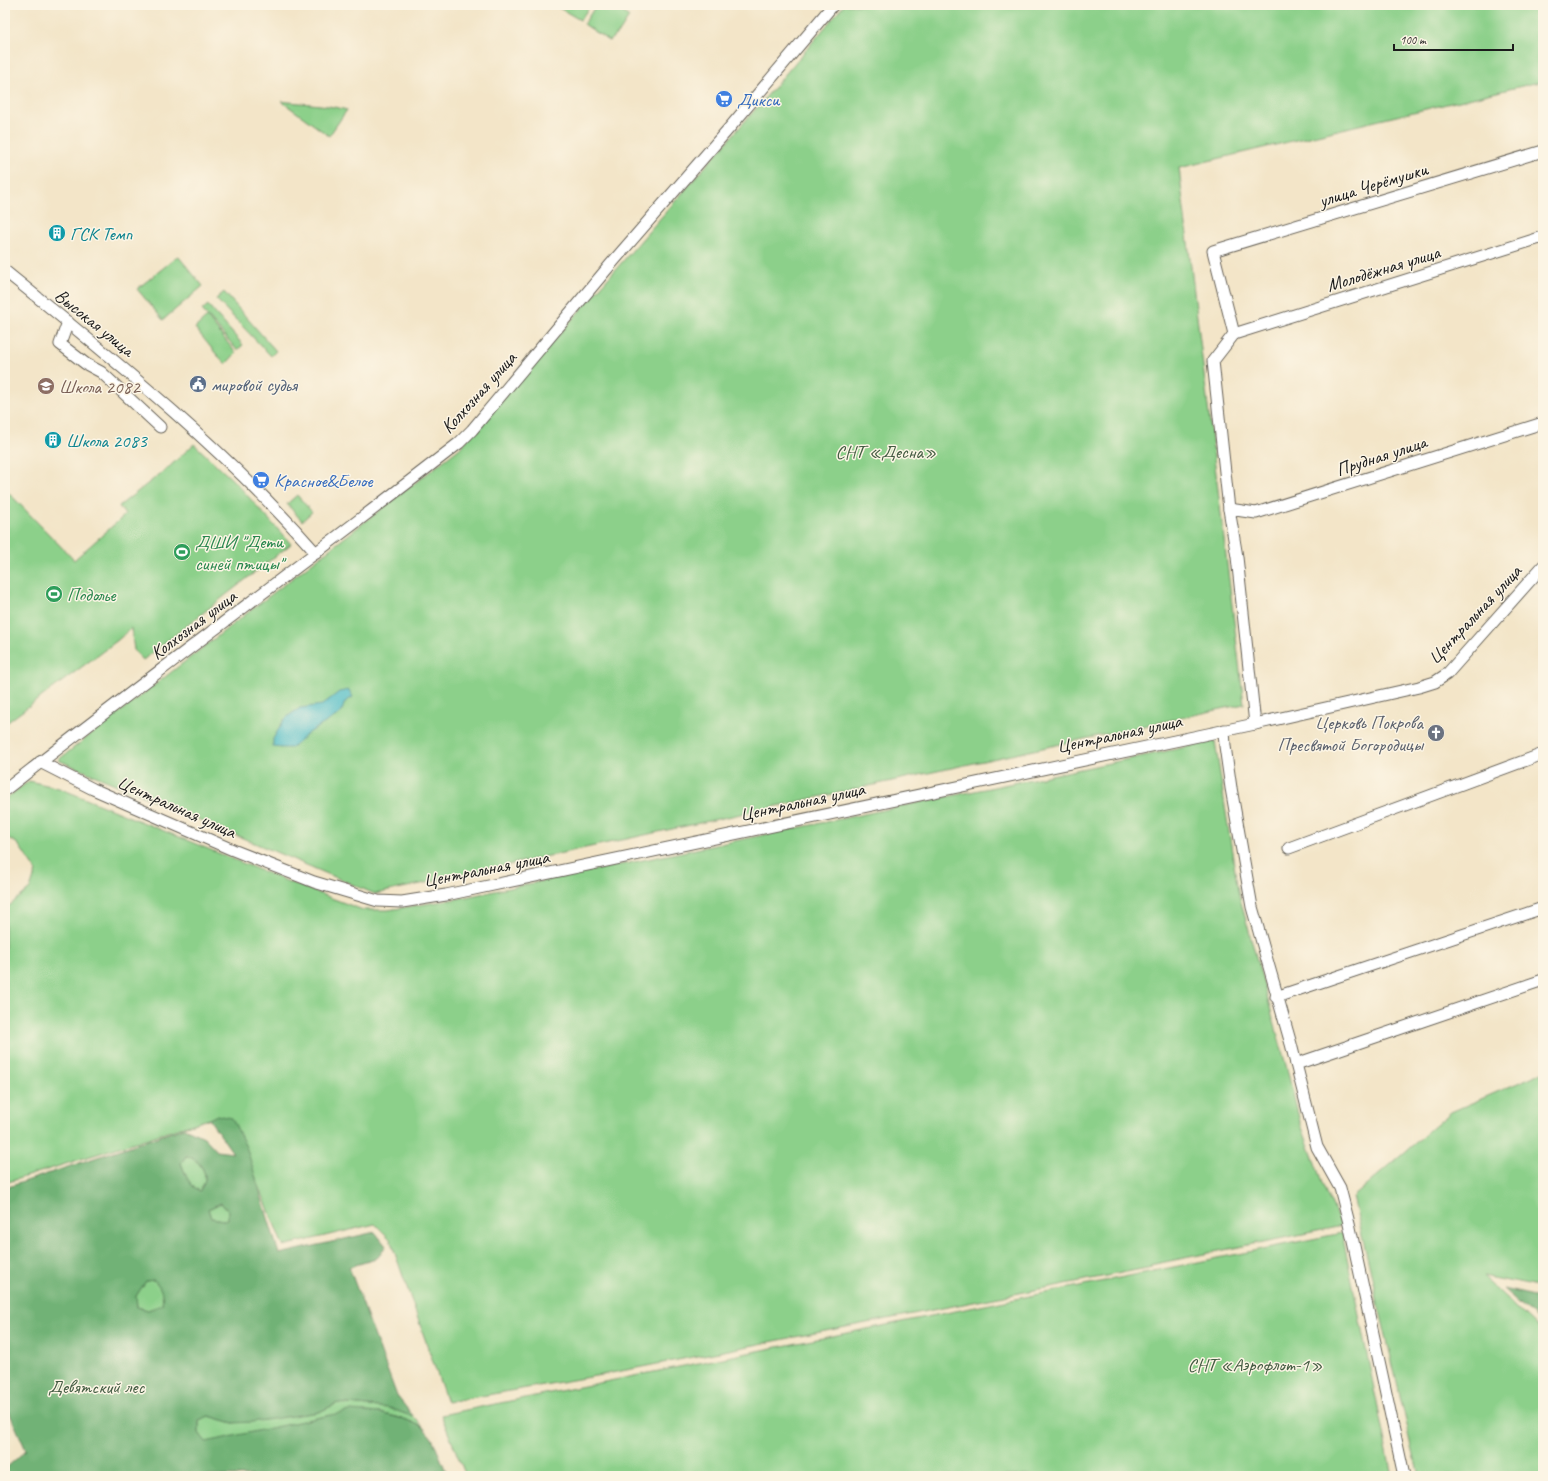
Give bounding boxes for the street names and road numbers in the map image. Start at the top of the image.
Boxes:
street label: улица Черёмушки [1315,157,1432,213]
street label: Молодёжная улица [1324,240,1444,298]
street label: Высокая улица [50,283,141,364]
street label: Колхозная улица [436,345,523,439]
street label: Прудная улица [1333,429,1432,482]
street label: Центральная улица [1423,559,1528,669]
street label: Колхозная улица [146,583,243,665]
street label: Центральная улица [1054,709,1186,759]
street label: Центральная улица [114,770,241,844]
street label: Центральная улица [737,777,869,827]
street label: Центральная улица [421,845,553,893]

